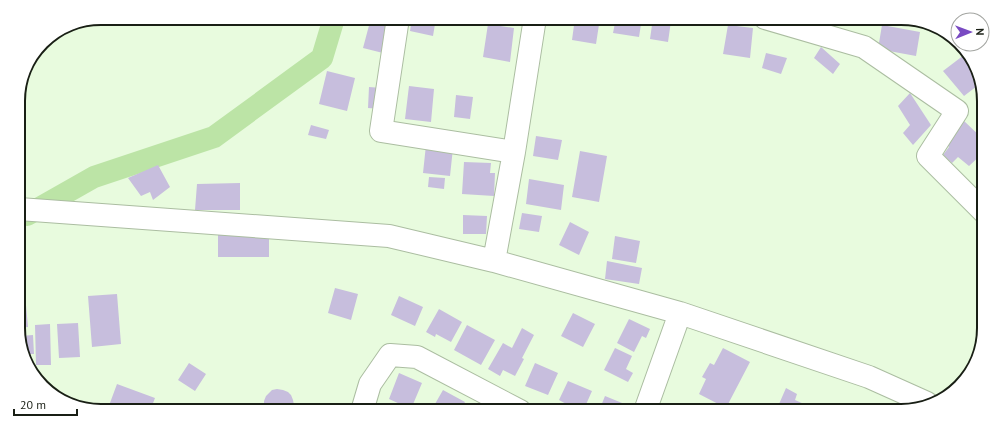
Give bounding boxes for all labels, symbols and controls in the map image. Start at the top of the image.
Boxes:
north arrow [950,12,990,52]
text: N [973,28,987,36]
scale bar [14,391,77,417]
text: 20 m [20,397,46,412]

